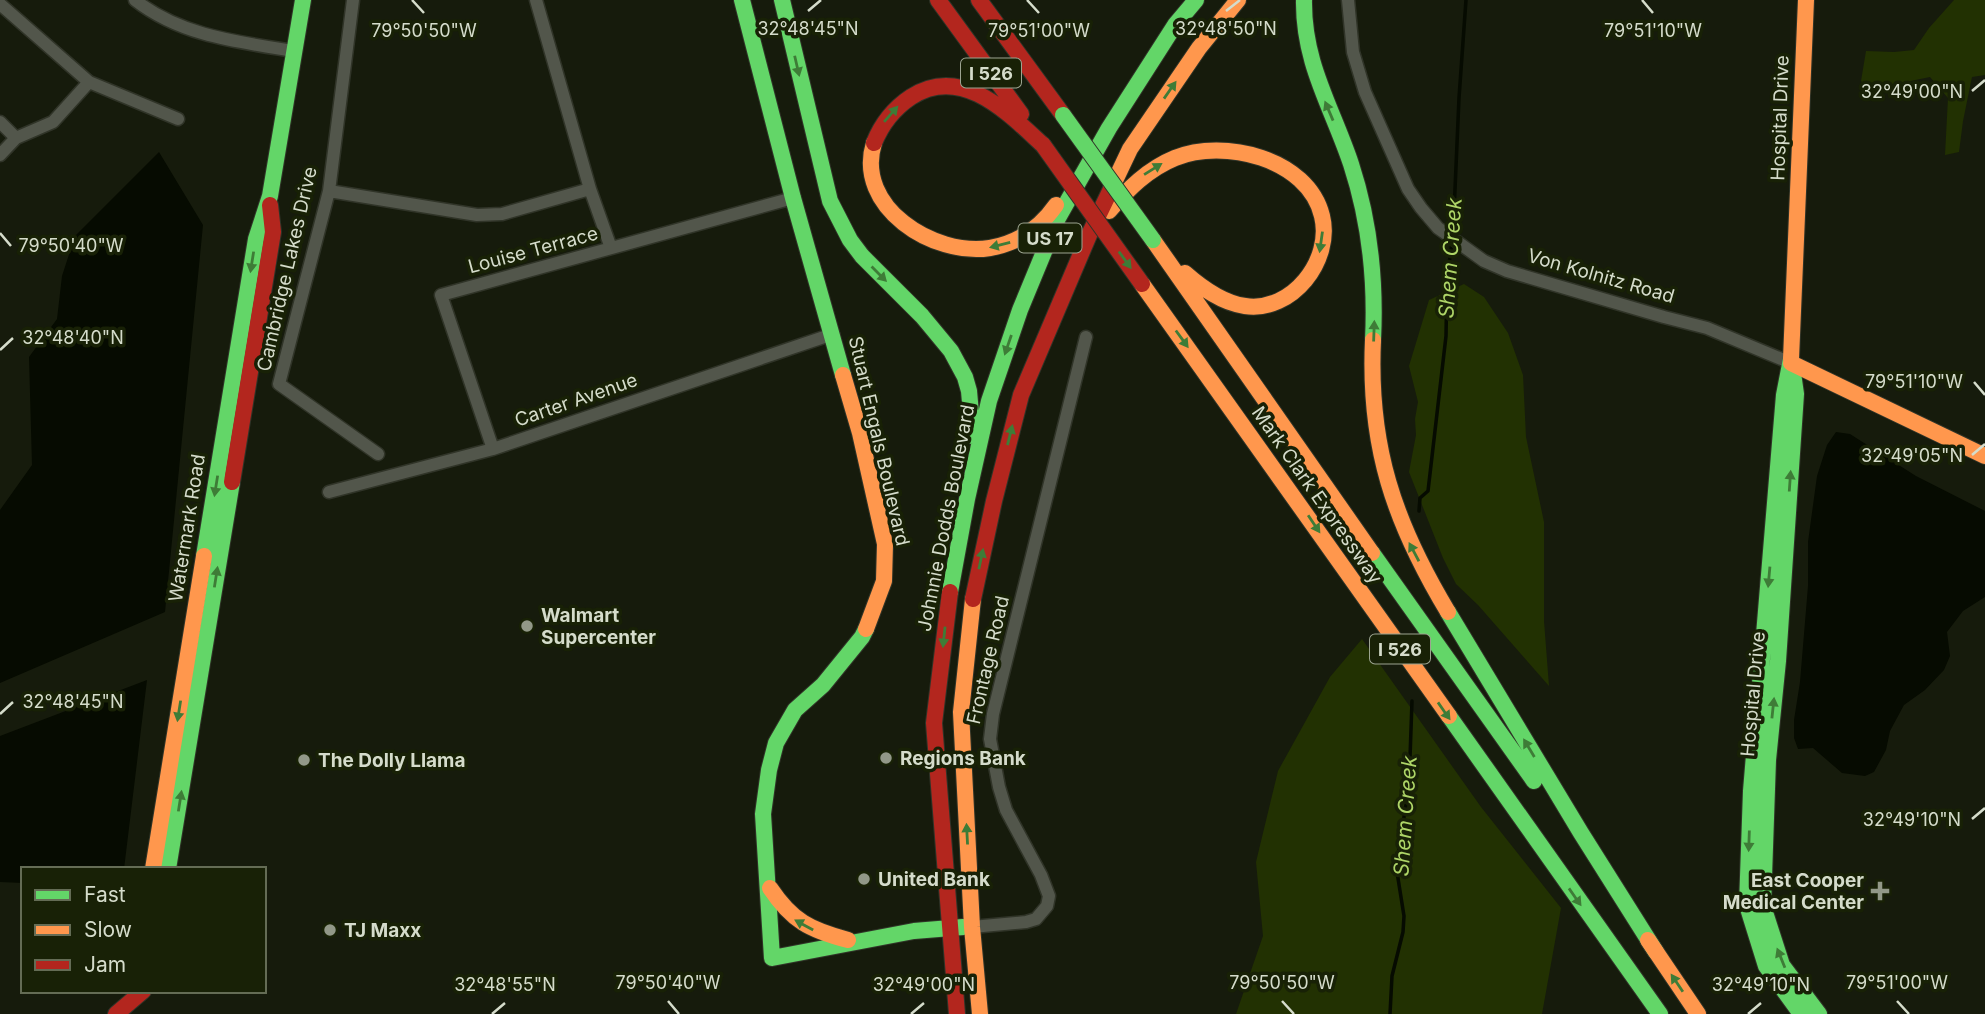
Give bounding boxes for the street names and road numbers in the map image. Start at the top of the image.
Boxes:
street label: Hospital Drive [1766,55,1794,181]
road number: I 526 [961,58,1021,88]
street label: Cambridge Lakes Drive [252,164,322,374]
street label: Louise Terrace [466,222,600,278]
road number: US 17 [1018,224,1082,252]
street label: Von Kolnitz Road [1525,244,1677,308]
street label: Stuart Engals Boulevard [844,334,914,548]
street label: Carter Avenue [512,368,640,432]
street label: Mark Clark Expressway [1247,402,1387,588]
street label: Johnnie Dodds Boulevard [913,403,979,633]
street label: Watermark Road [164,452,210,604]
street label: Frontage Road [962,594,1014,726]
street label: Hospital Drive [1736,630,1770,758]
road number: I 526 [1370,634,1430,664]

